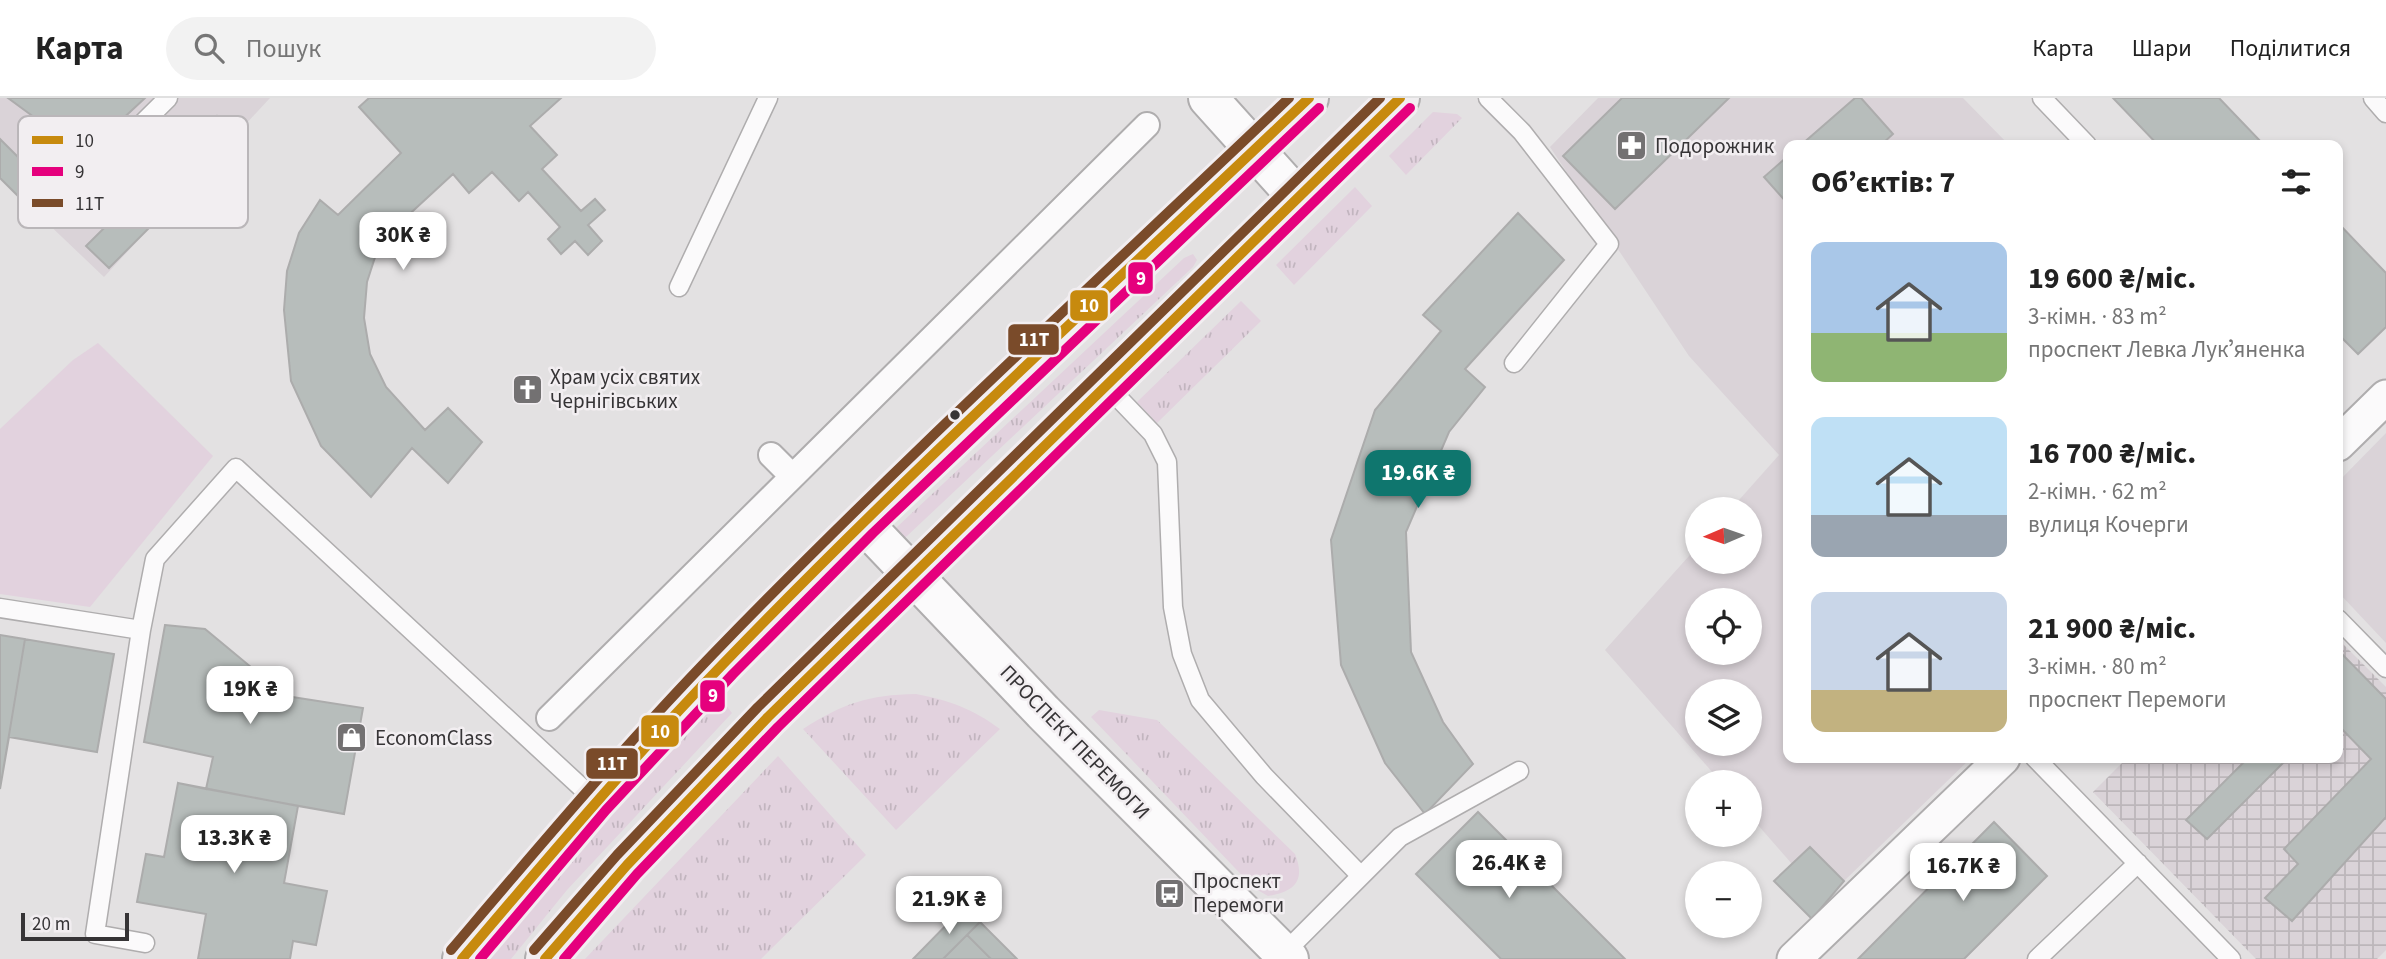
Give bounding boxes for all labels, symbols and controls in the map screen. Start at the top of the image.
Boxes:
search box [166,17,656,80]
text: Карта [35,25,124,72]
icon: search [190,29,228,67]
text: Пошук [246,30,321,67]
text: Карта [2032,31,2094,66]
text: Шари [2132,31,2192,66]
text: Поділитися [2230,31,2351,66]
legend [18,116,248,228]
text: 10 [75,128,94,155]
pharmacy icon: Подорожник [1615,129,1649,163]
place label: Подорожник [1655,131,1775,161]
text: 9 [75,159,84,186]
text: Об’єктів: 7 [1811,161,1955,204]
icon: filters [2277,163,2315,201]
text: 11Т [75,191,104,218]
pin: 30K ₴ [354,212,452,272]
text: 30K ₴ [375,218,431,251]
text: 19 600 ₴/міс. [2028,257,2196,300]
line badge: 9 [1127,261,1154,295]
text: 9 [1136,266,1146,293]
icon: home [1867,270,1951,354]
line badge: 10 [1069,289,1109,322]
text: 10 [1079,293,1099,320]
text: 3-кімн. · 83 m² [2028,300,2167,333]
line badge: 11Т [1007,323,1060,356]
text: 11Т [1019,327,1050,354]
text: проспект Левка Лукʼяненка [2028,333,2305,366]
place label: Храм усіх святих Чернігівських [550,362,701,416]
church icon: Храм усіх святих Чернігівських [510,372,544,406]
unlabelled marker [948,408,962,422]
text: 16 700 ₴/міс. [2028,432,2196,475]
icon: home [1867,445,1951,529]
pin: 19.6K ₴ [1353,450,1483,510]
text: 19.6K ₴ [1381,456,1455,489]
text: 2-кімн. · 62 m² [2028,475,2167,508]
north arrow [1685,497,1762,574]
map controls [1685,497,1762,938]
text: вулиця Кочерги [2028,508,2189,541]
button: locate [1685,588,1762,665]
text: 21 900 ₴/міс. [2028,607,2196,650]
icon: home [1867,620,1951,704]
text: 3-кімн. · 80 m² [2028,650,2167,683]
street label: ПРОСПЕКТ ПЕРЕМОГИ [993,658,1157,826]
pin: 19K ₴ [201,666,299,726]
text: 19K ₴ [222,672,278,705]
line badge: 9 [699,679,726,713]
button: layers [1685,679,1762,756]
text: 9 [708,683,718,710]
text: проспект Перемоги [2028,683,2227,716]
line badge: 10 [640,714,680,748]
text: 10 [650,719,670,746]
shop icon: EconomClass [335,721,369,755]
place label: EconomClass [375,723,492,753]
line badge: 11Т [585,747,639,780]
text: 11Т [597,751,628,778]
button: + [1685,770,1762,847]
pin: 13.3K ₴ [169,816,299,875]
text: 13.3K ₴ [197,821,271,854]
pin: 26.4K ₴ [1444,840,1574,900]
pin: 16.7K ₴ [1898,844,2028,903]
text: 26.4K ₴ [1472,846,1546,879]
text: 16.7K ₴ [1926,849,2000,882]
button: − [1685,861,1762,938]
place label: Проспект Перемоги [1193,866,1284,920]
pin: 21.9K ₴ [884,876,1014,936]
bus stop icon: Проспект Перемоги [1153,876,1187,910]
text: 21.9K ₴ [912,882,986,915]
scale bar [21,910,130,942]
text: 20 m [32,911,70,938]

